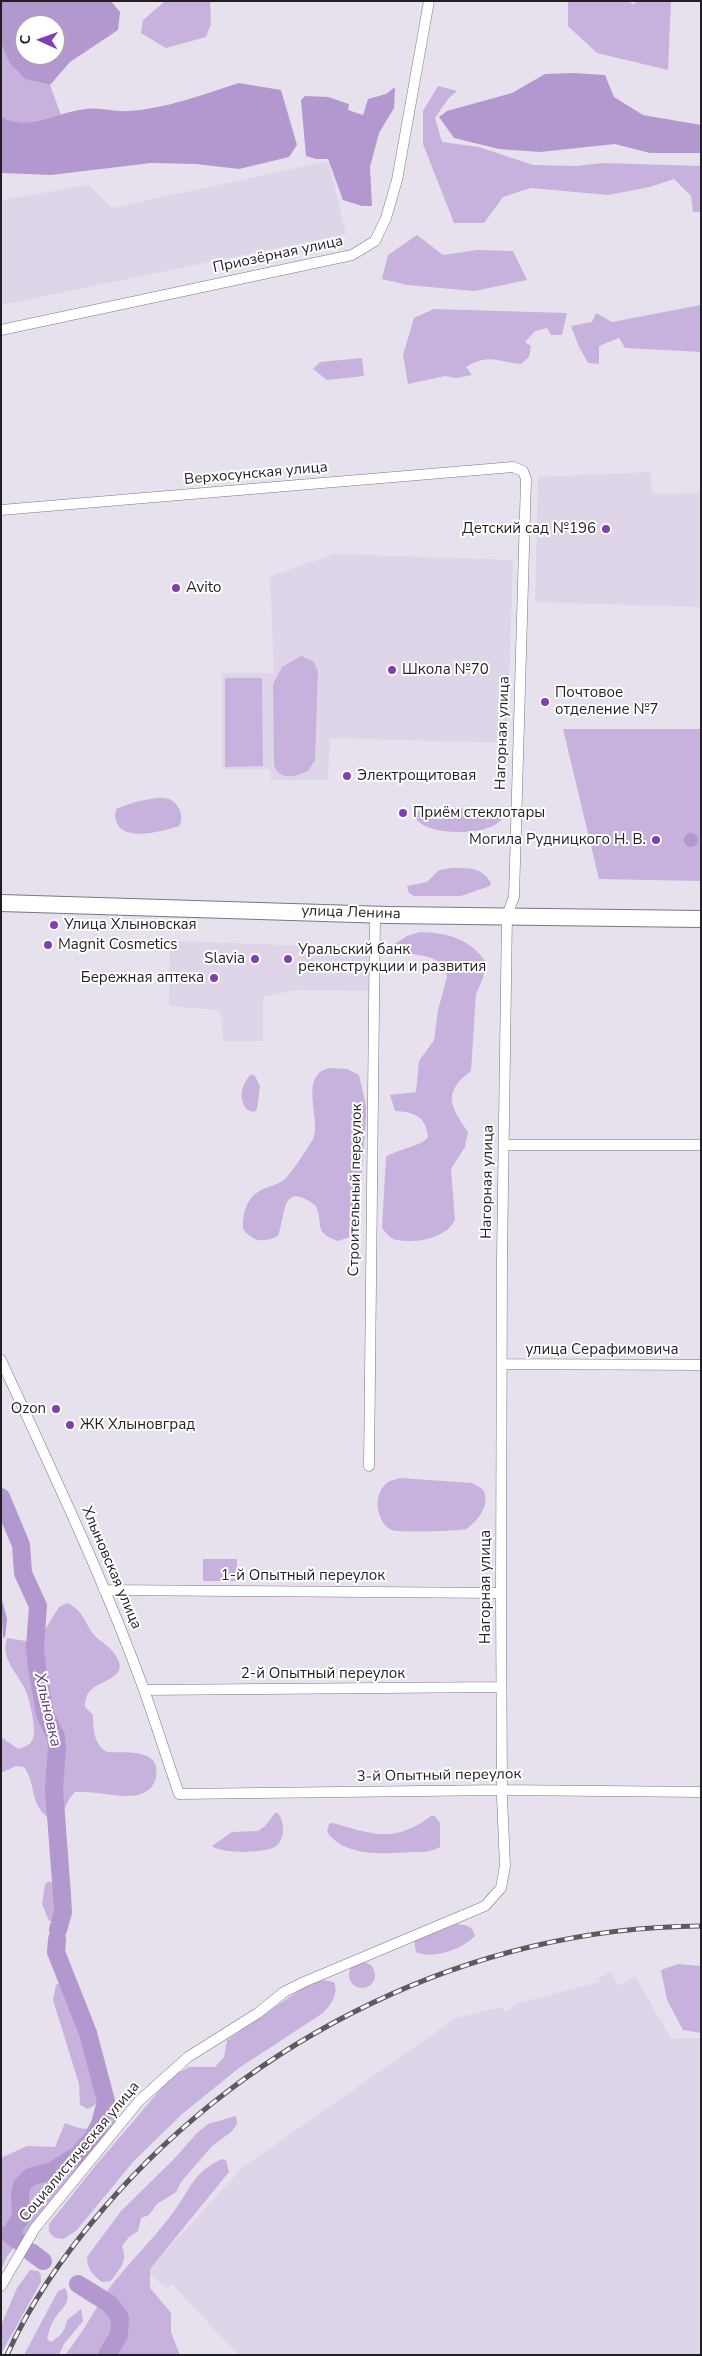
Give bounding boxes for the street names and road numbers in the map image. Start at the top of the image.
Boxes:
street label: Приозёрная улица [211,232,345,278]
street label: Верхосунская улица [183,459,329,489]
street label: Нагорная улица [492,676,514,790]
street label: улица Ленина [301,902,401,924]
street label: Строительный переулок [345,1103,367,1277]
street label: Нагорная улица [478,1125,498,1239]
street label: улица Серафимовича [525,1341,679,1359]
street label: Хлыновская улица [77,1504,145,1632]
street label: Нагорная улица [477,1530,495,1644]
street label: 1-й Опытный переулок [221,1567,385,1585]
street label: 2-й Опытный переулок [241,1665,405,1683]
street label: 3-й Опытный переулок [357,1766,521,1786]
street label: Социалистическая улица [16,2078,144,2226]

